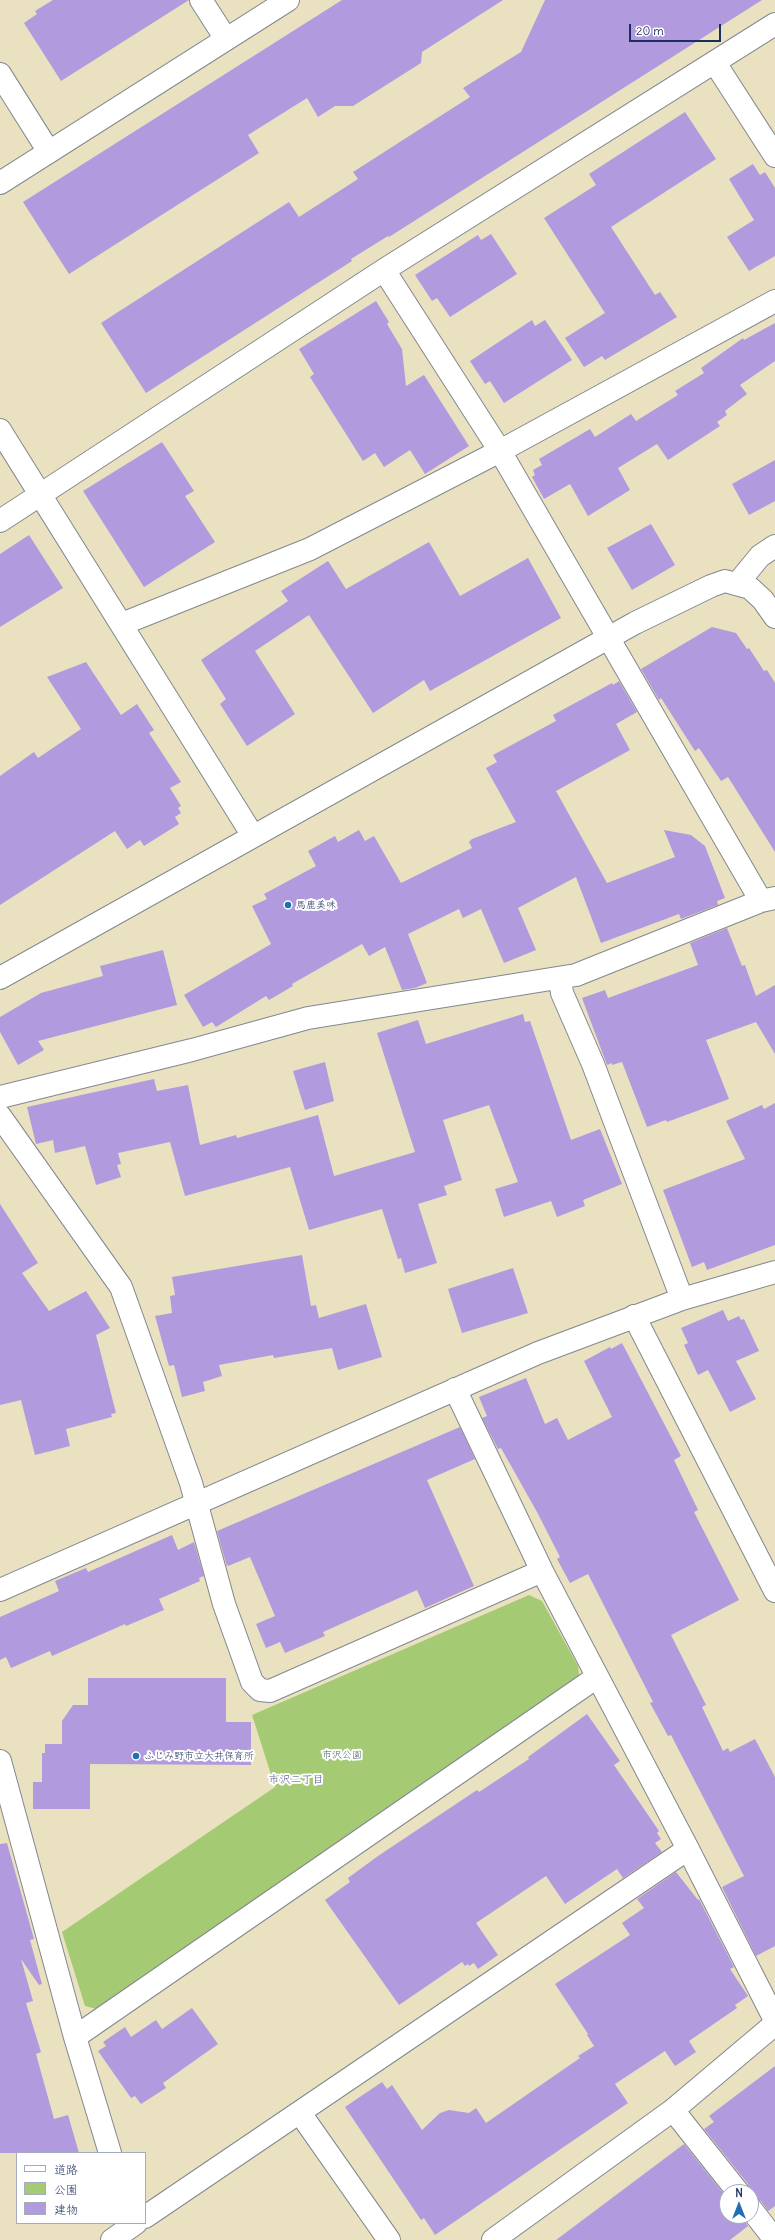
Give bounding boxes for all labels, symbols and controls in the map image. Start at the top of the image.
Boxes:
scale bar [631,16,723,42]
text: 20 m [636,23,664,38]
place label: 馬鹿美味 [296,899,336,911]
marker: 馬鹿美味 [283,900,293,910]
park label: 市沢公園 [322,1749,362,1761]
place label: ふじみ野市立大井保育所 [144,1750,254,1762]
marker: ふじみ野市立大井保育所 [131,1751,141,1761]
district label: 市沢二丁目 [269,1773,323,1787]
legend [16,2152,146,2224]
text: 道路 [54,2162,78,2177]
text: 公園 [54,2182,78,2197]
north arrow [719,2184,759,2224]
text: N [735,2186,743,2200]
text: 建物 [54,2202,78,2217]

